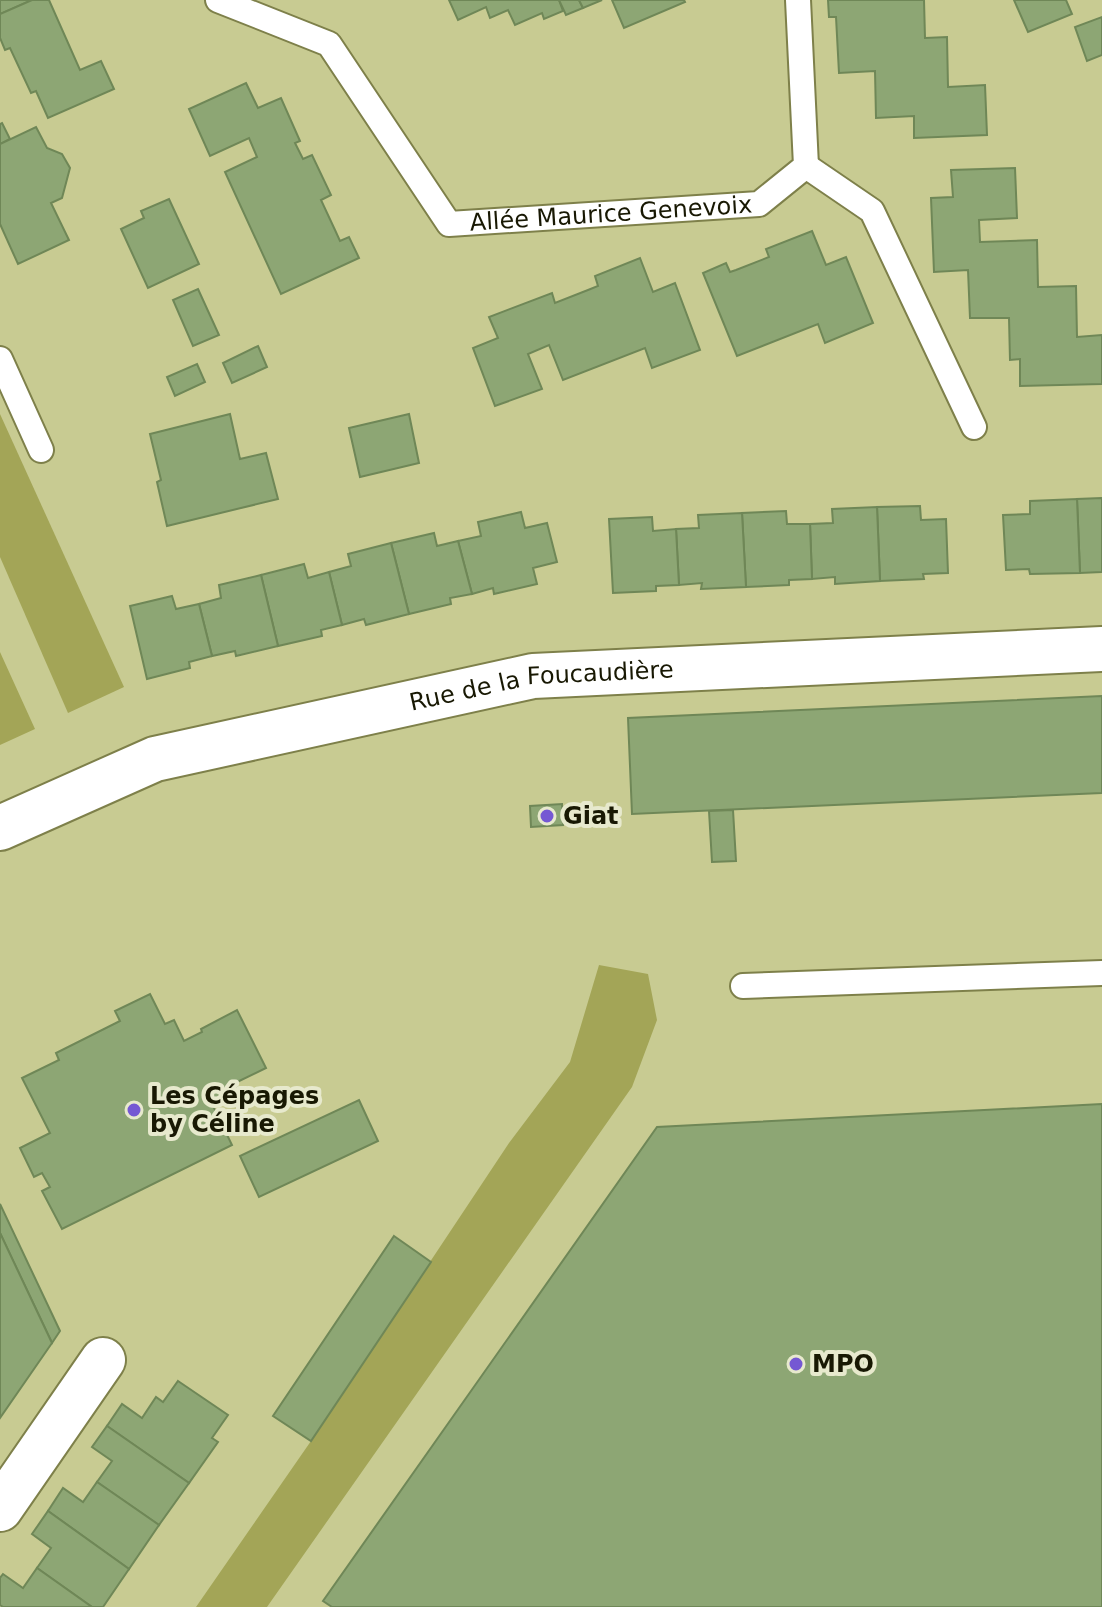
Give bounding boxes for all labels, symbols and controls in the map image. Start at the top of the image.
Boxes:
street label: Allée Maurice Genevoix [469,190,753,237]
street label: Rue de la Foucaudière [407,655,674,717]
place label: Giat [563,802,619,830]
marker: Giat [538,807,556,825]
place label: Les Cépages by Céline [150,1082,319,1138]
marker: Les Cépages by Céline [125,1101,143,1119]
place label: MPO [812,1350,874,1378]
marker: MPO [787,1355,805,1373]

